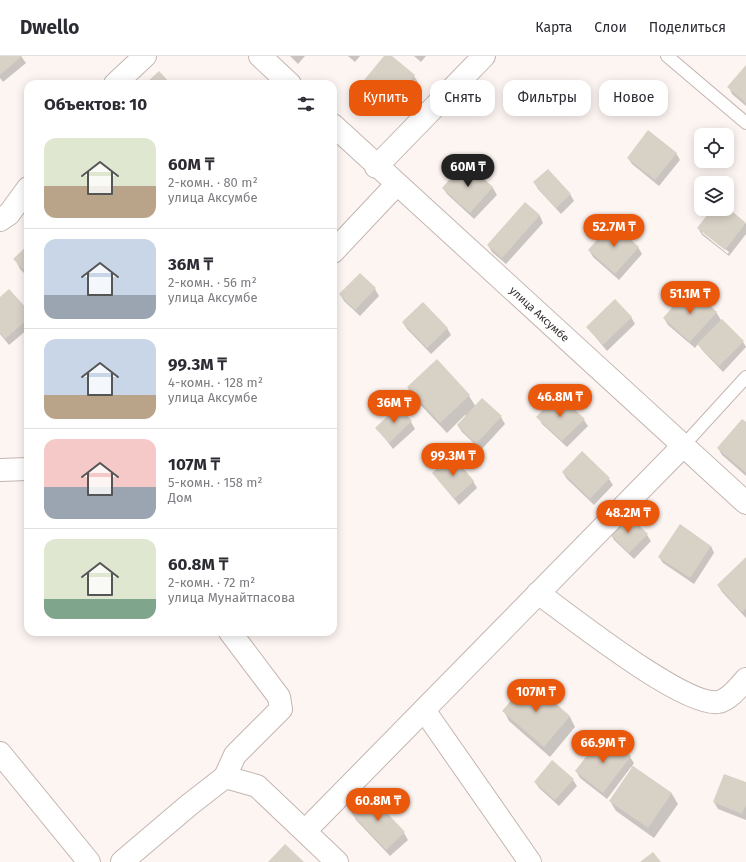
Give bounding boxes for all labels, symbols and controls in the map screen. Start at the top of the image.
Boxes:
text: Dwello [20,16,79,39]
text: Карта [535,19,572,36]
text: Слои [594,19,627,36]
text: Поделиться [649,19,726,36]
chip: Купить [349,80,422,116]
chip: Снять [430,80,495,116]
chip: Фильтры [503,80,591,116]
chip: Новое [599,80,668,116]
icon: filters [295,93,317,115]
text: Объектов: 10 [44,94,147,115]
map controls [694,128,734,216]
button: locate [694,128,734,168]
icon: home [76,154,124,202]
text: 60M ₸ [168,154,214,175]
pin: 60M ₸ [440,154,496,188]
text: 60M ₸ [450,159,486,174]
text: 2-комн. · 80 m² [168,175,258,190]
button: layers [694,176,734,216]
text: улица Аксумбе [168,190,258,205]
pin: 52.7M ₸ [577,214,651,248]
text: 52.7M ₸ [592,219,636,234]
text: 36M ₸ [168,254,213,275]
icon: home [76,255,124,303]
text: 2-комн. · 56 m² [168,275,257,290]
pin: 51.1M ₸ [653,281,727,315]
street label: улица Аксумбе [507,284,572,344]
text: 51.1M ₸ [670,286,710,301]
text: улица Аксумбе [168,290,258,305]
text: 99.3M ₸ [168,354,227,375]
icon: home [76,355,124,403]
text: 4-комн. · 128 m² [168,375,263,390]
pin: 46.8M ₸ [523,384,597,418]
text: 46.8M ₸ [537,389,583,404]
text: улица Аксумбе [168,390,258,405]
pin: 36M ₸ [366,390,422,424]
text: 36M ₸ [377,395,411,410]
pin: 99.3M ₸ [416,443,490,477]
text: 99.3M ₸ [430,448,476,463]
text: 107M ₸ [168,454,220,475]
icon: home [76,455,124,503]
text: 5-комн. · 158 m² [168,475,263,490]
text: Дом [168,490,192,505]
pin: 48.2M ₸ [591,500,665,534]
text: 48.2M ₸ [605,505,651,520]
text: 60.8M ₸ [168,554,228,575]
icon: home [76,555,124,603]
text: 2-комн. · 72 m² [168,575,255,590]
text: улица Мунайтпасова [168,590,295,605]
pin: 107M ₸ [503,679,569,713]
text: 107M ₸ [516,684,556,699]
pin: 66.9M ₸ [566,730,640,764]
text: 66.9M ₸ [580,735,626,750]
pin: 60.8M ₸ [341,788,415,822]
text: 60.8M ₸ [355,793,401,808]

